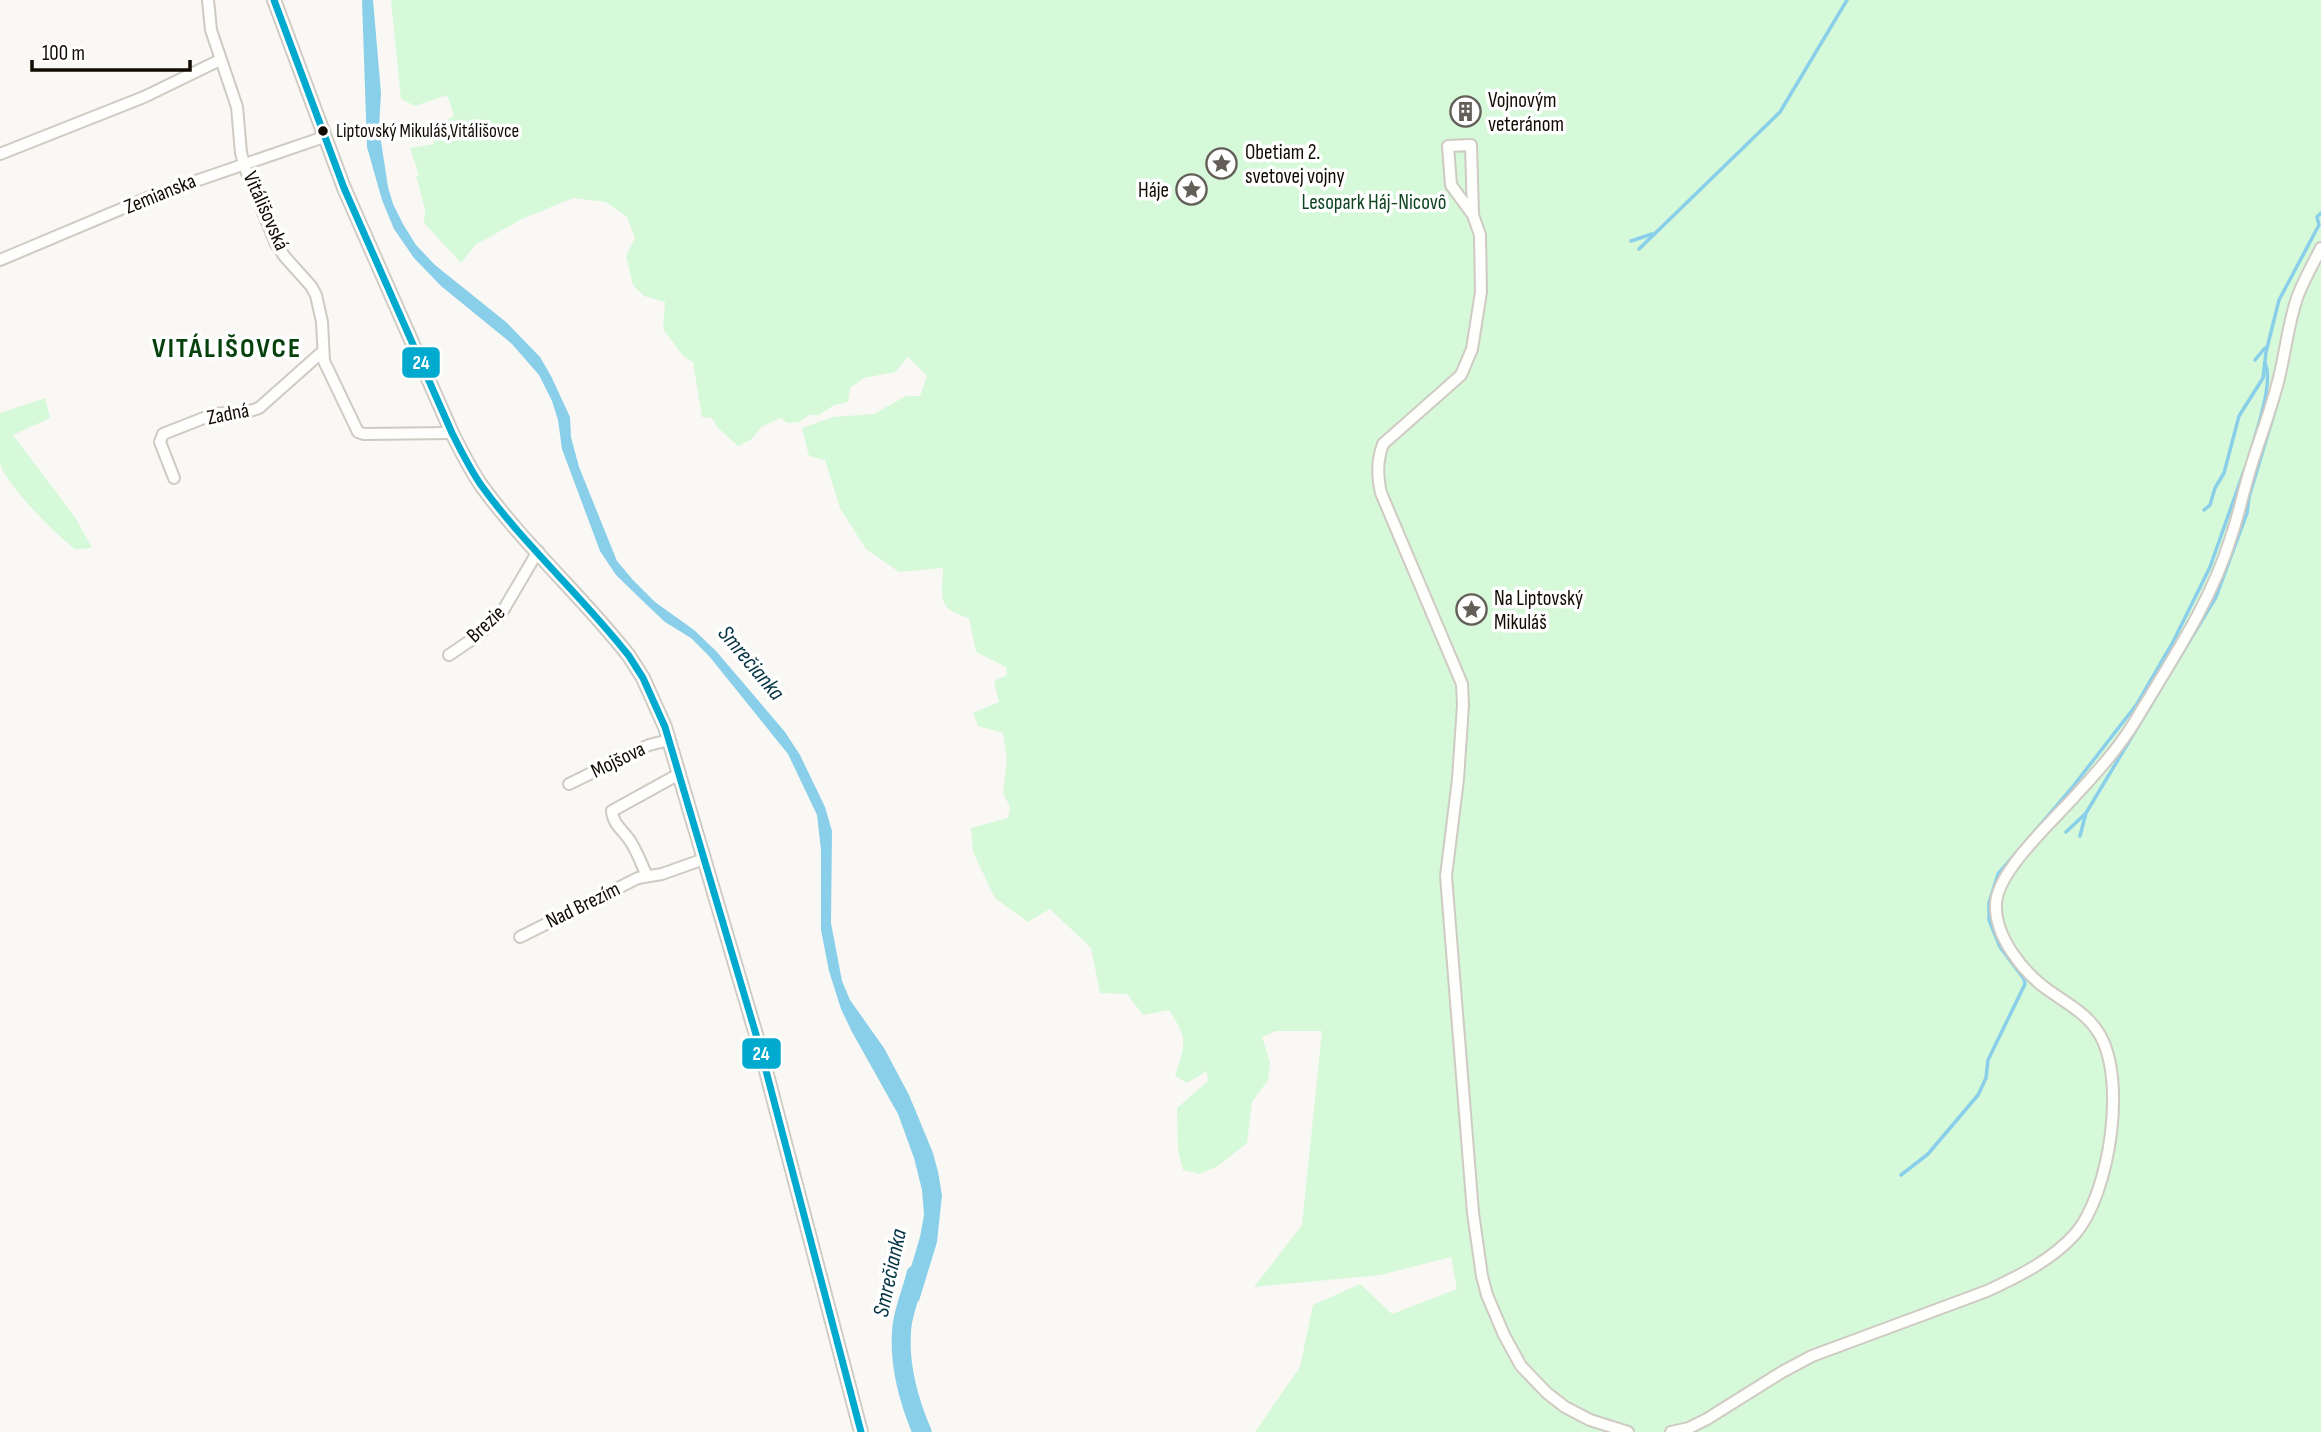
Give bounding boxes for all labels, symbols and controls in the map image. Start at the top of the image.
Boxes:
scale bar [32,28,189,72]
text: 100 m [42,41,85,66]
place label: Vojnovým veteránom [1488,88,1564,137]
building icon: Vojnovým veteránom [1448,95,1482,129]
place label: Liptovský Mikuláš,Vitálišovce [336,120,519,143]
marker: Liptovský Mikuláš,Vitálišovce [316,124,330,138]
place label: Obetiam 2. svetovej vojny [1245,140,1345,189]
place icon: Obetiam 2. svetovej vojny [1205,147,1239,181]
street label: Zemianska [121,168,199,220]
street label: Vitálišovská [238,168,294,254]
place icon: Háje [1175,173,1209,207]
place label: Háje [1138,178,1169,203]
park label: Lesopark Háj-Nicovô [1302,190,1446,215]
district label: VITÁLIŠOVCE [152,332,302,365]
line badge: 24 [401,346,441,379]
text: 24 [412,352,430,375]
street label: Zadná [205,398,251,430]
place label: Na Liptovský Mikuláš [1494,586,1583,635]
place icon: Na Liptovský Mikuláš [1454,593,1488,627]
street label: Brezie [462,600,510,648]
water label: Smrečianka [712,620,791,707]
street label: Mojšova [587,736,649,784]
street label: Nad Brezím [542,876,624,934]
line badge: 24 [741,1037,782,1070]
text: 24 [752,1043,770,1066]
water label: Smrečianka [867,1226,913,1319]

